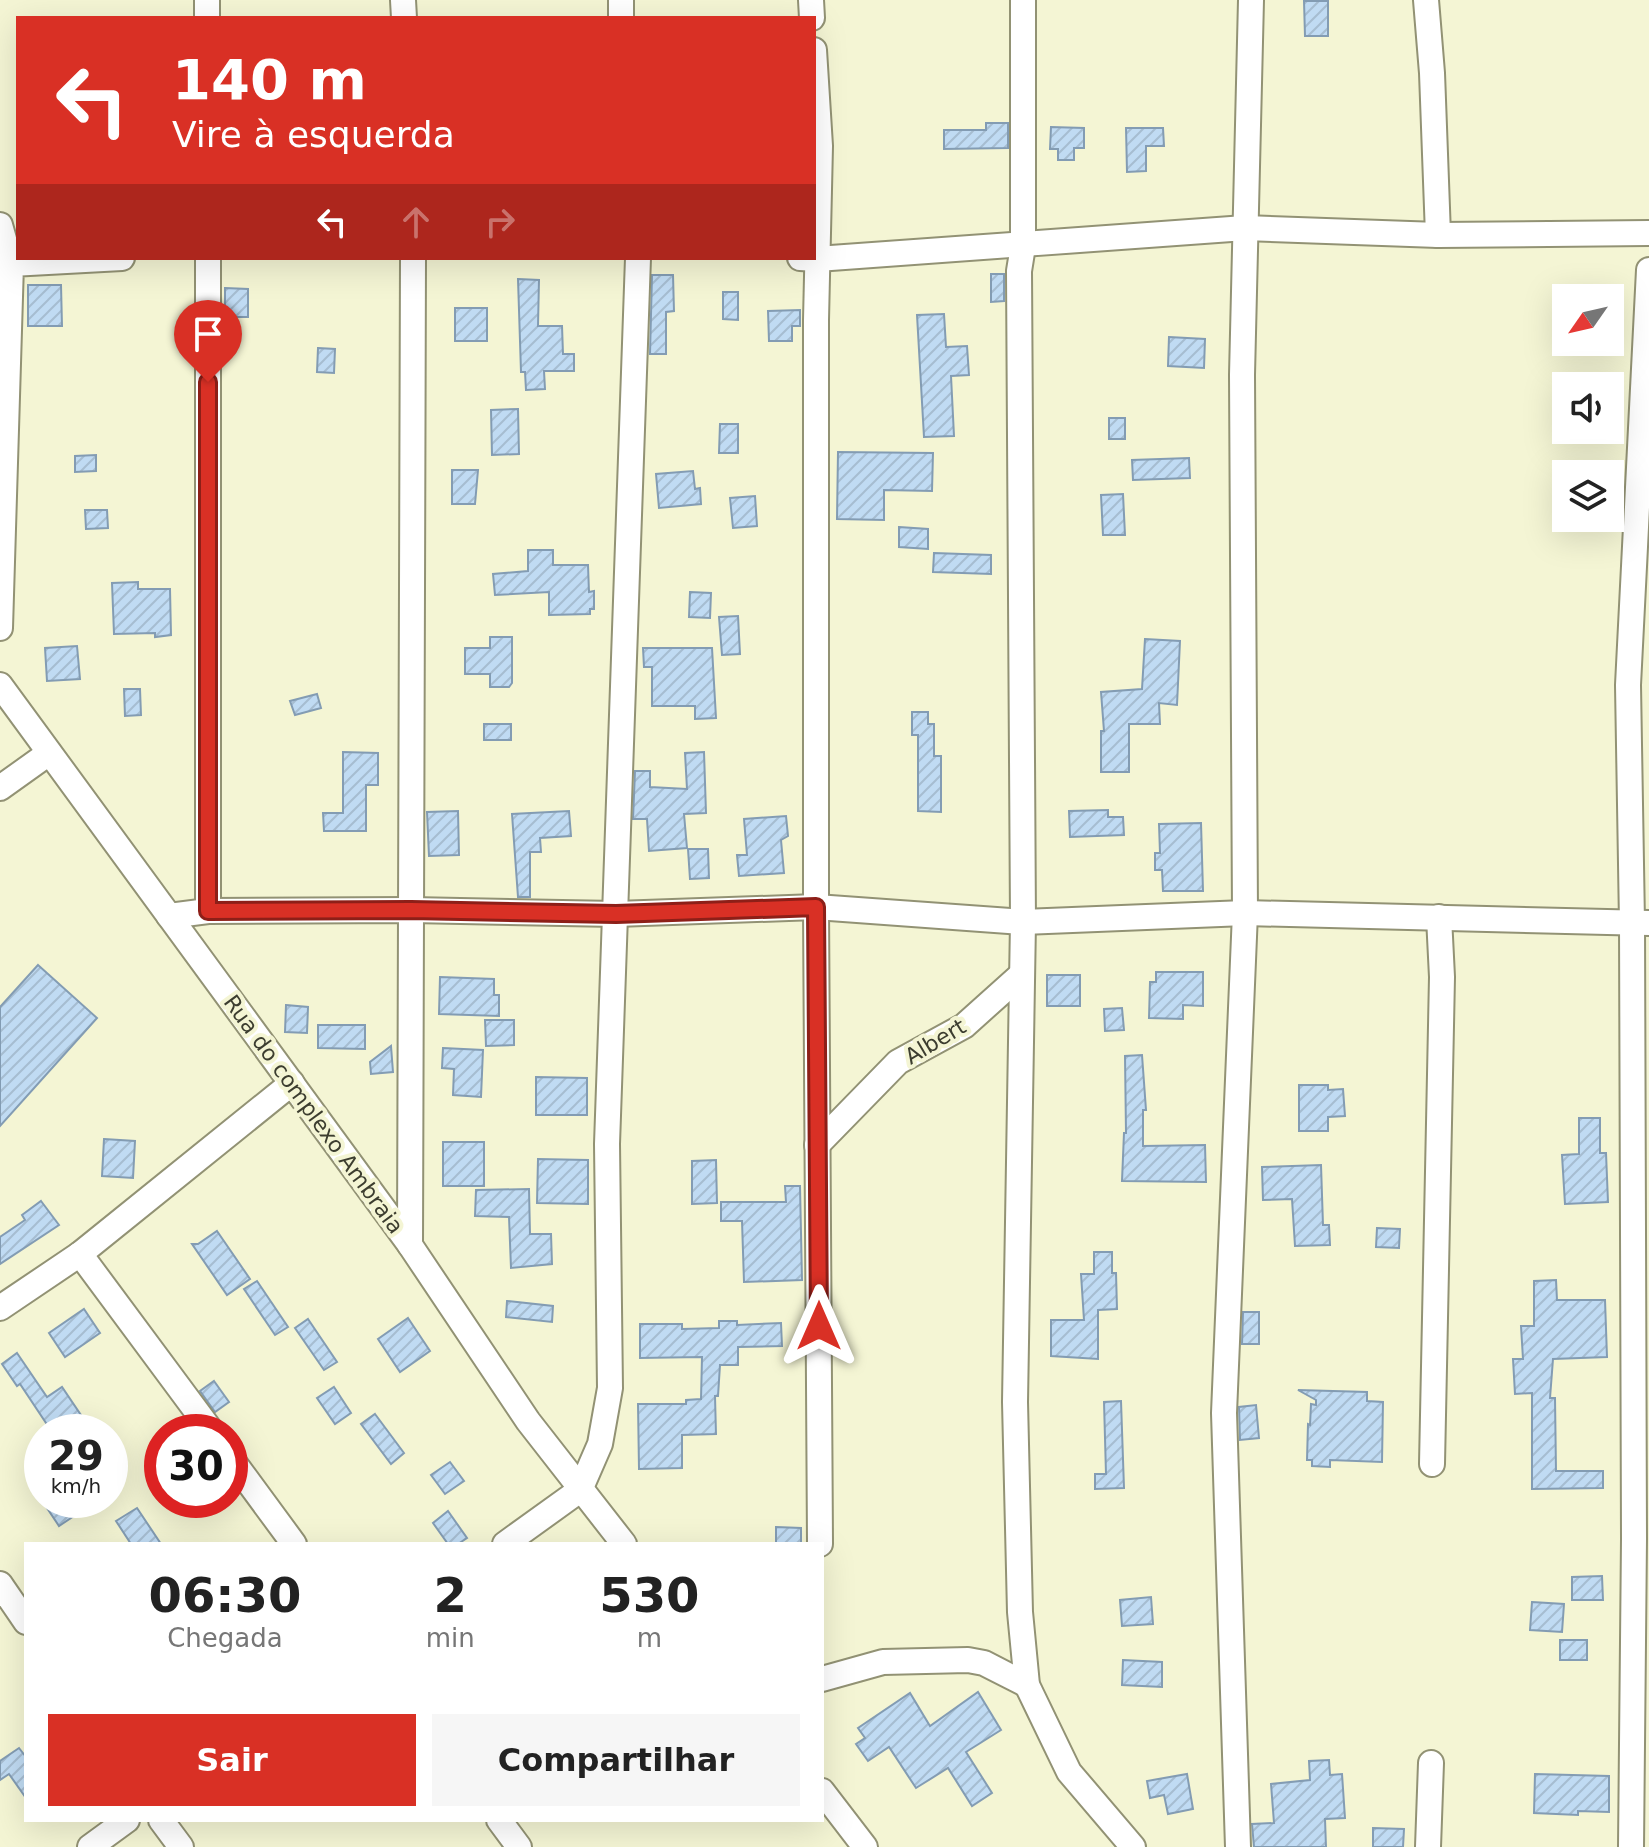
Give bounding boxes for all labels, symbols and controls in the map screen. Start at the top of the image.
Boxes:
text: 140 m [172,47,367,112]
icon: left [40,48,144,152]
text: Vire à esquerda [172,114,455,155]
icon: left [310,200,354,244]
icon: ahead [394,200,438,244]
icon: right [478,200,522,244]
north arrow [1552,284,1624,356]
map controls [1552,284,1624,532]
pin [174,300,242,382]
icon: arrive [186,312,230,356]
button: sound [1552,372,1624,444]
button: layers [1552,460,1624,532]
street label: Rua do complexo Ambraia [219,990,409,1238]
street label: Albert [900,1013,970,1069]
position arrow [777,1284,861,1368]
speed limit sign: 30 [144,1414,248,1518]
text: 29 [48,1433,104,1479]
text: km/h [51,1474,101,1498]
text: 06:30 [148,1567,301,1623]
text: 2 [434,1567,467,1623]
text: 530 [599,1567,699,1623]
text: Chegada [167,1623,283,1653]
text: min [426,1623,475,1653]
text: m [637,1623,662,1653]
button: Sair [48,1714,416,1806]
button: Compartilhar [432,1714,800,1806]

